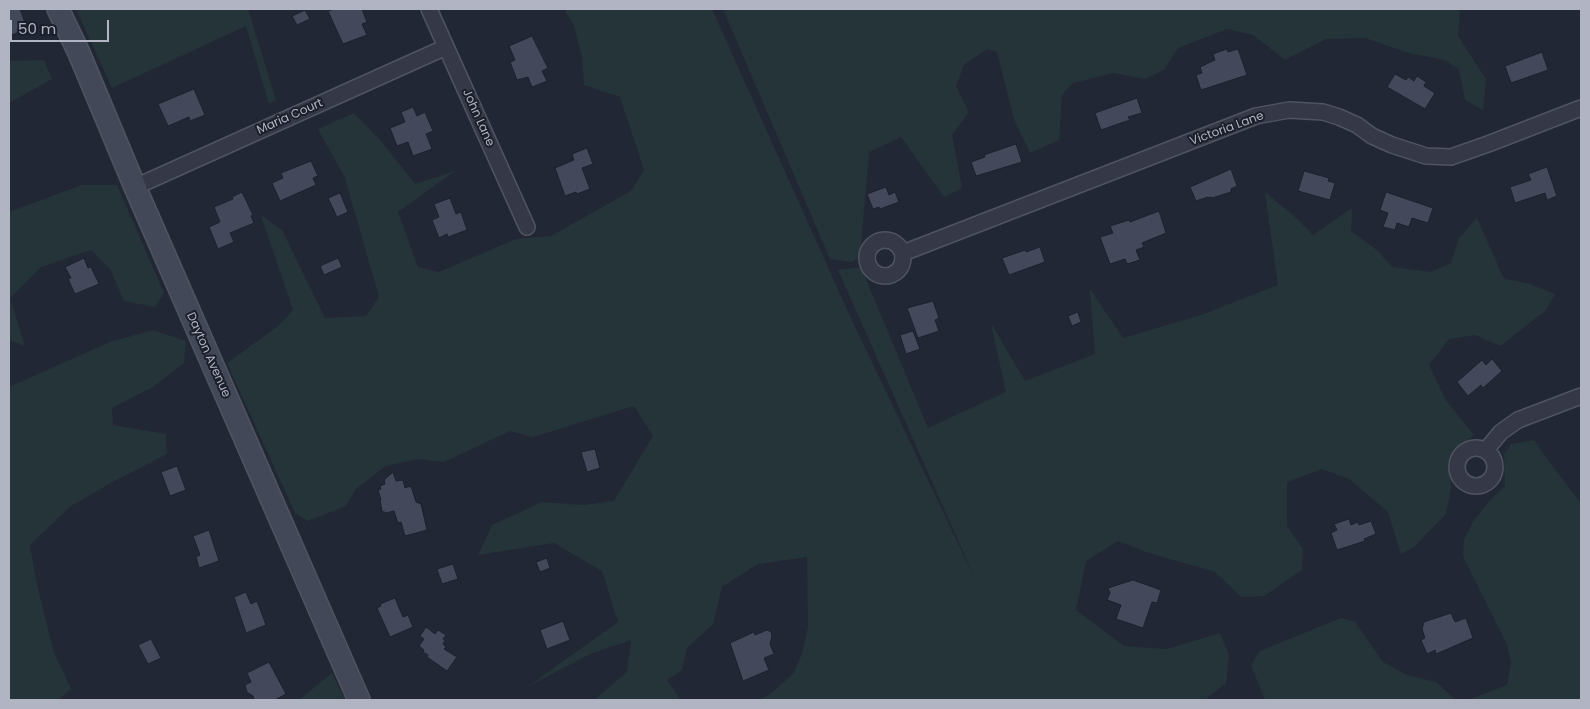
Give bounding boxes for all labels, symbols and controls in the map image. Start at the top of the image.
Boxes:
scale bar [12,10,111,42]
text: 50 m [18,18,56,39]
street label: John Lane [459,87,497,149]
street label: Maria Court [255,96,325,138]
street label: Victoria Lane [1188,109,1266,149]
street label: Dayton Avenue [183,310,233,400]

